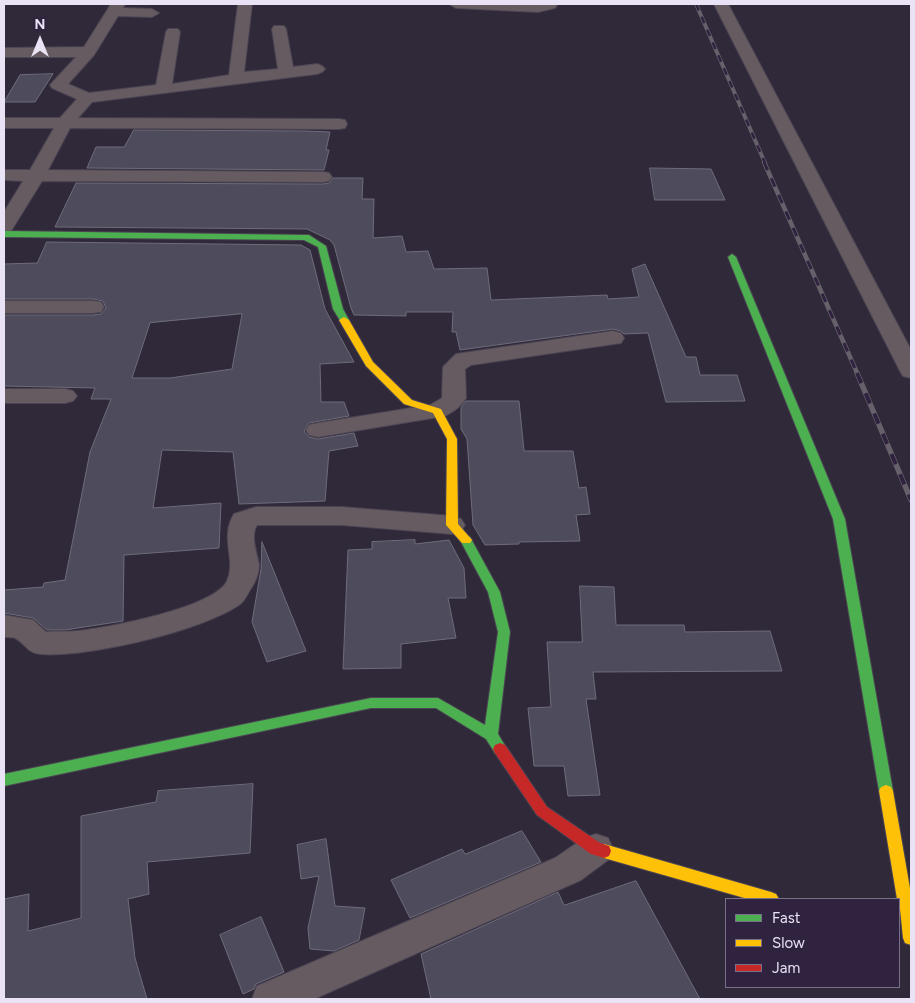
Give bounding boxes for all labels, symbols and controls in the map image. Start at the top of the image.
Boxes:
north arrow [15,15,65,65]
text: N [35,16,45,33]
legend [725,898,900,988]
text: Fast [772,909,800,927]
text: Slow [772,934,805,952]
text: Jam [772,959,800,977]

